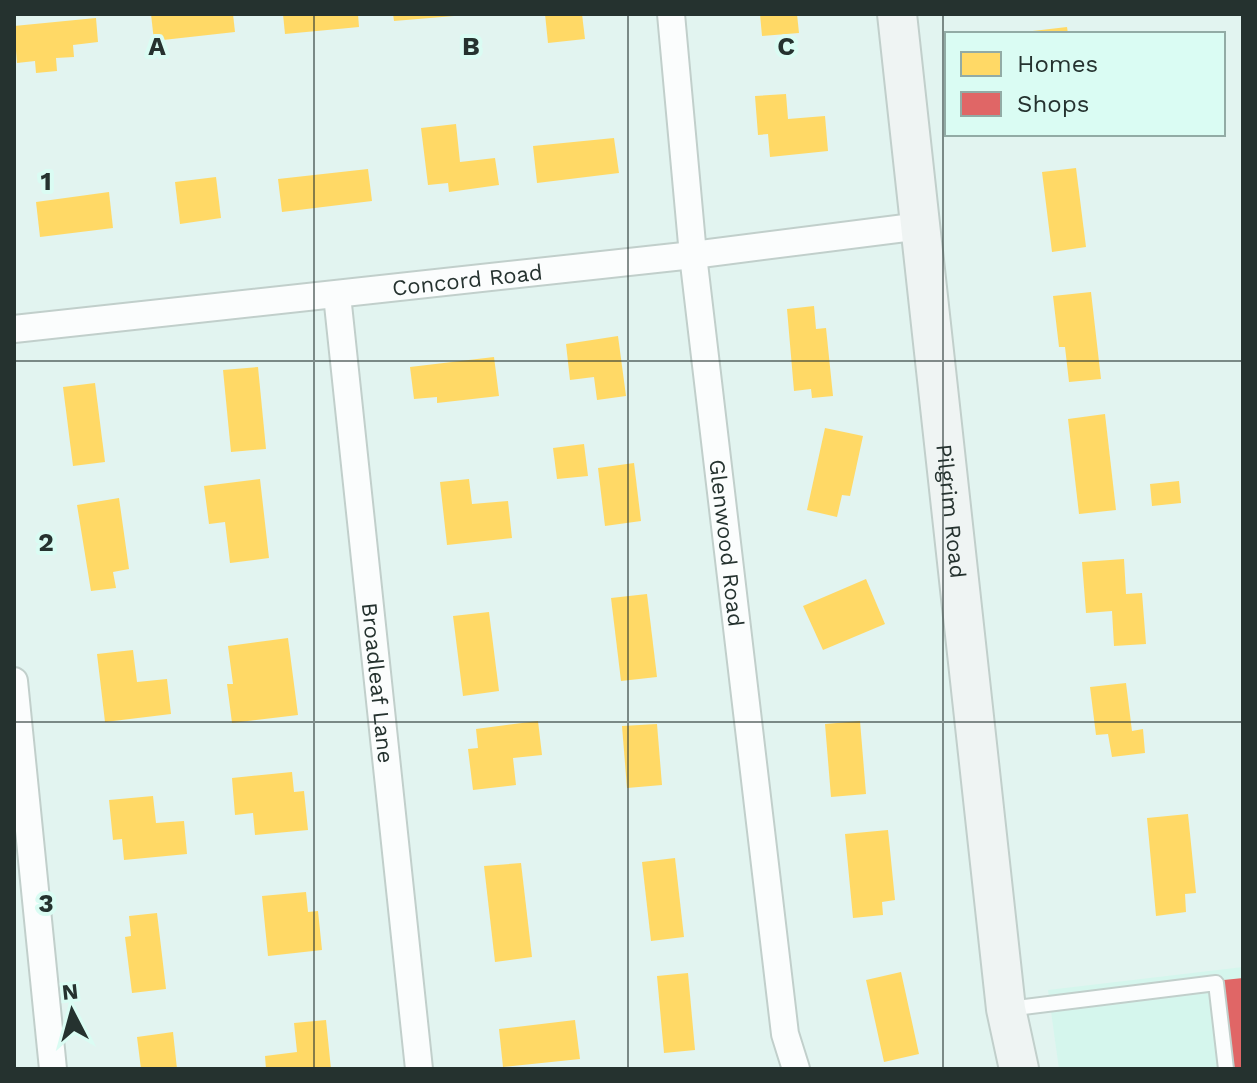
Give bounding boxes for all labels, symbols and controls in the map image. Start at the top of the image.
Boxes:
text: A [148,31,166,61]
text: B [462,31,480,61]
text: C [777,31,795,61]
legend [945,32,1225,136]
text: Homes [1017,50,1098,78]
text: Shops [1017,90,1089,118]
text: 1 [40,166,52,196]
street label: Concord Road [391,259,544,300]
street label: Pilgrim Road [932,443,971,579]
street label: Glenwood Road [705,458,749,628]
text: 2 [38,527,54,557]
street label: Broadleaf Lane [357,601,399,764]
text: 3 [38,888,54,918]
north arrow [32,971,112,1051]
text: N [61,978,79,1005]

